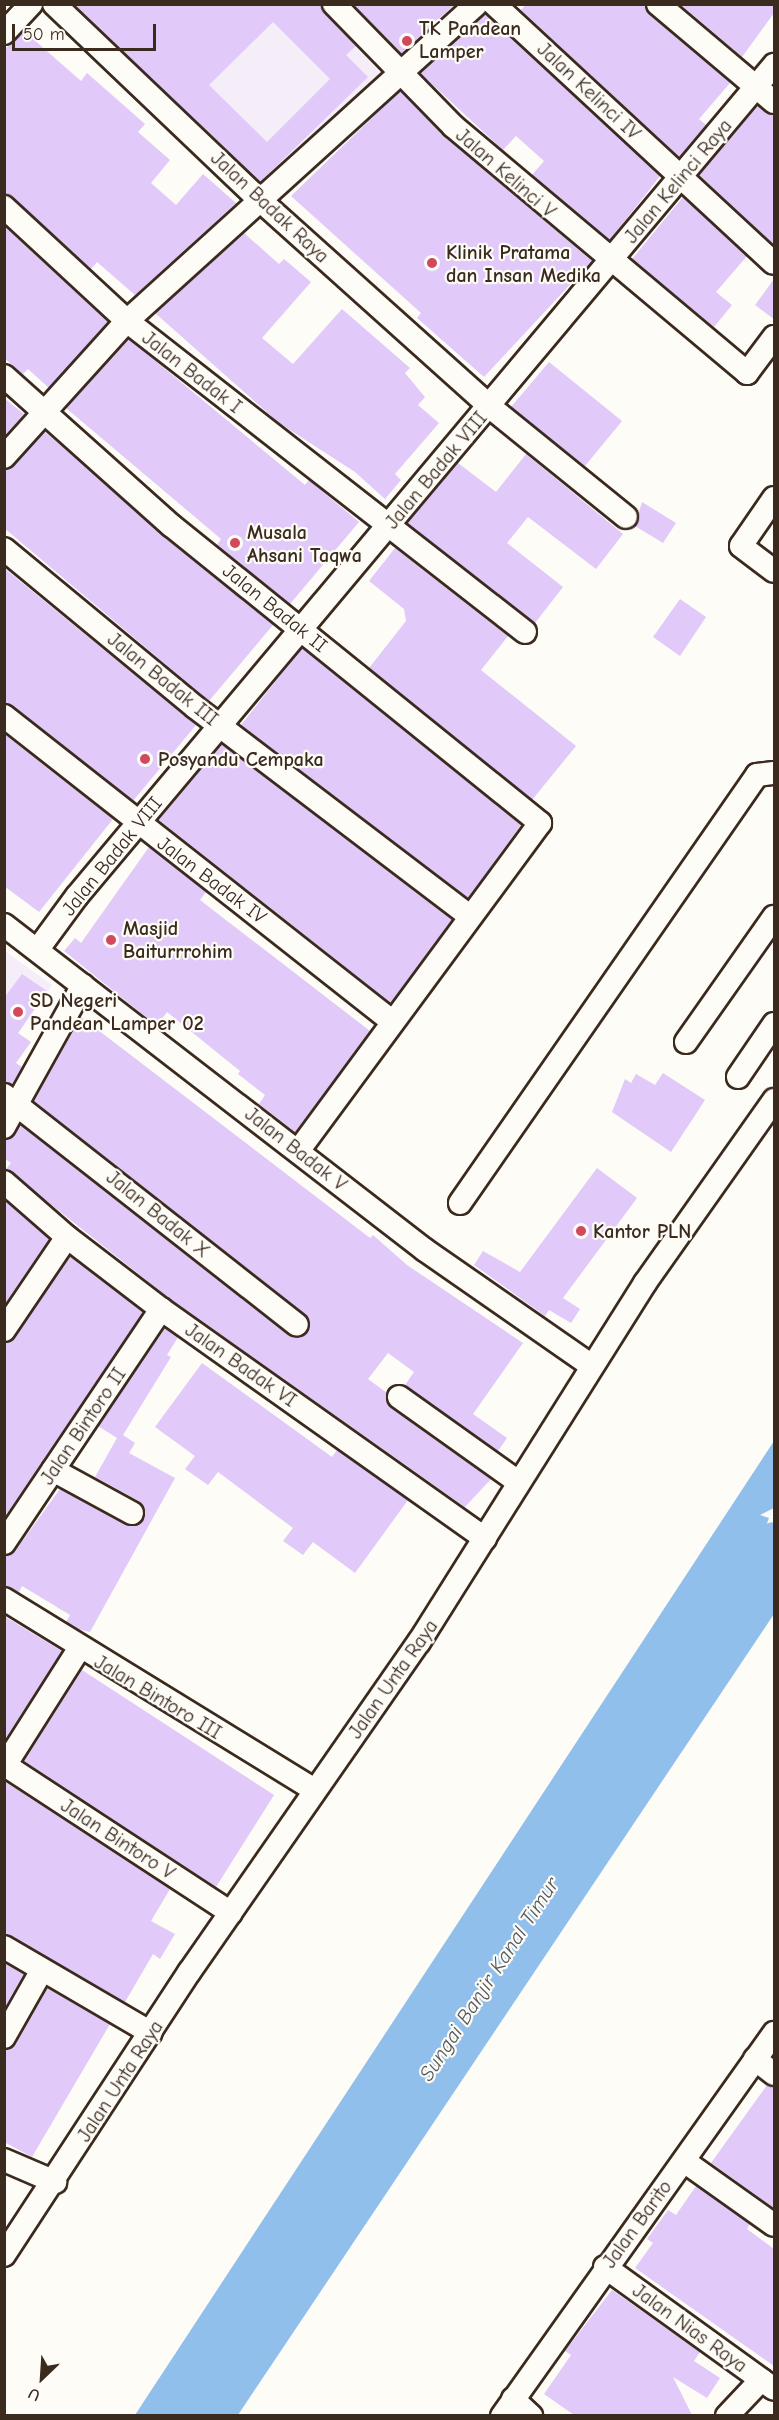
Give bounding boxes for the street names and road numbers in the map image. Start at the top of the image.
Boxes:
street label: Jalan Kelinci IV [532,37,646,145]
street label: Jalan Kelinci Raya [619,114,737,248]
street label: Jalan Kelinci V [451,123,561,223]
street label: Jalan Badak Raya [206,146,334,268]
street label: Jalan Badak I [137,326,247,418]
street label: Jalan Badak VIII [380,406,492,534]
street label: Jalan Badak II [218,559,332,657]
street label: Jalan Badak III [103,627,223,731]
street label: Jalan Badak VIII [57,792,167,920]
street label: Jalan Badak IV [153,831,271,929]
street label: Jalan Badak V [240,1102,352,1196]
street label: Jalan Badak X [102,1165,214,1263]
street label: Jalan Badak VI [181,1318,301,1412]
street label: Jalan Bintoro II [35,1363,131,1489]
street label: Jalan Unta Raya [343,1615,443,1743]
street label: Jalan Bintoro III [90,1650,226,1744]
street label: Jalan Bintoro V [56,1793,180,1885]
street label: Jalan Unta Raya [72,2016,168,2146]
street label: Jalan Barito [597,2175,677,2273]
street label: Jalan Nias Raya [628,2278,752,2378]

